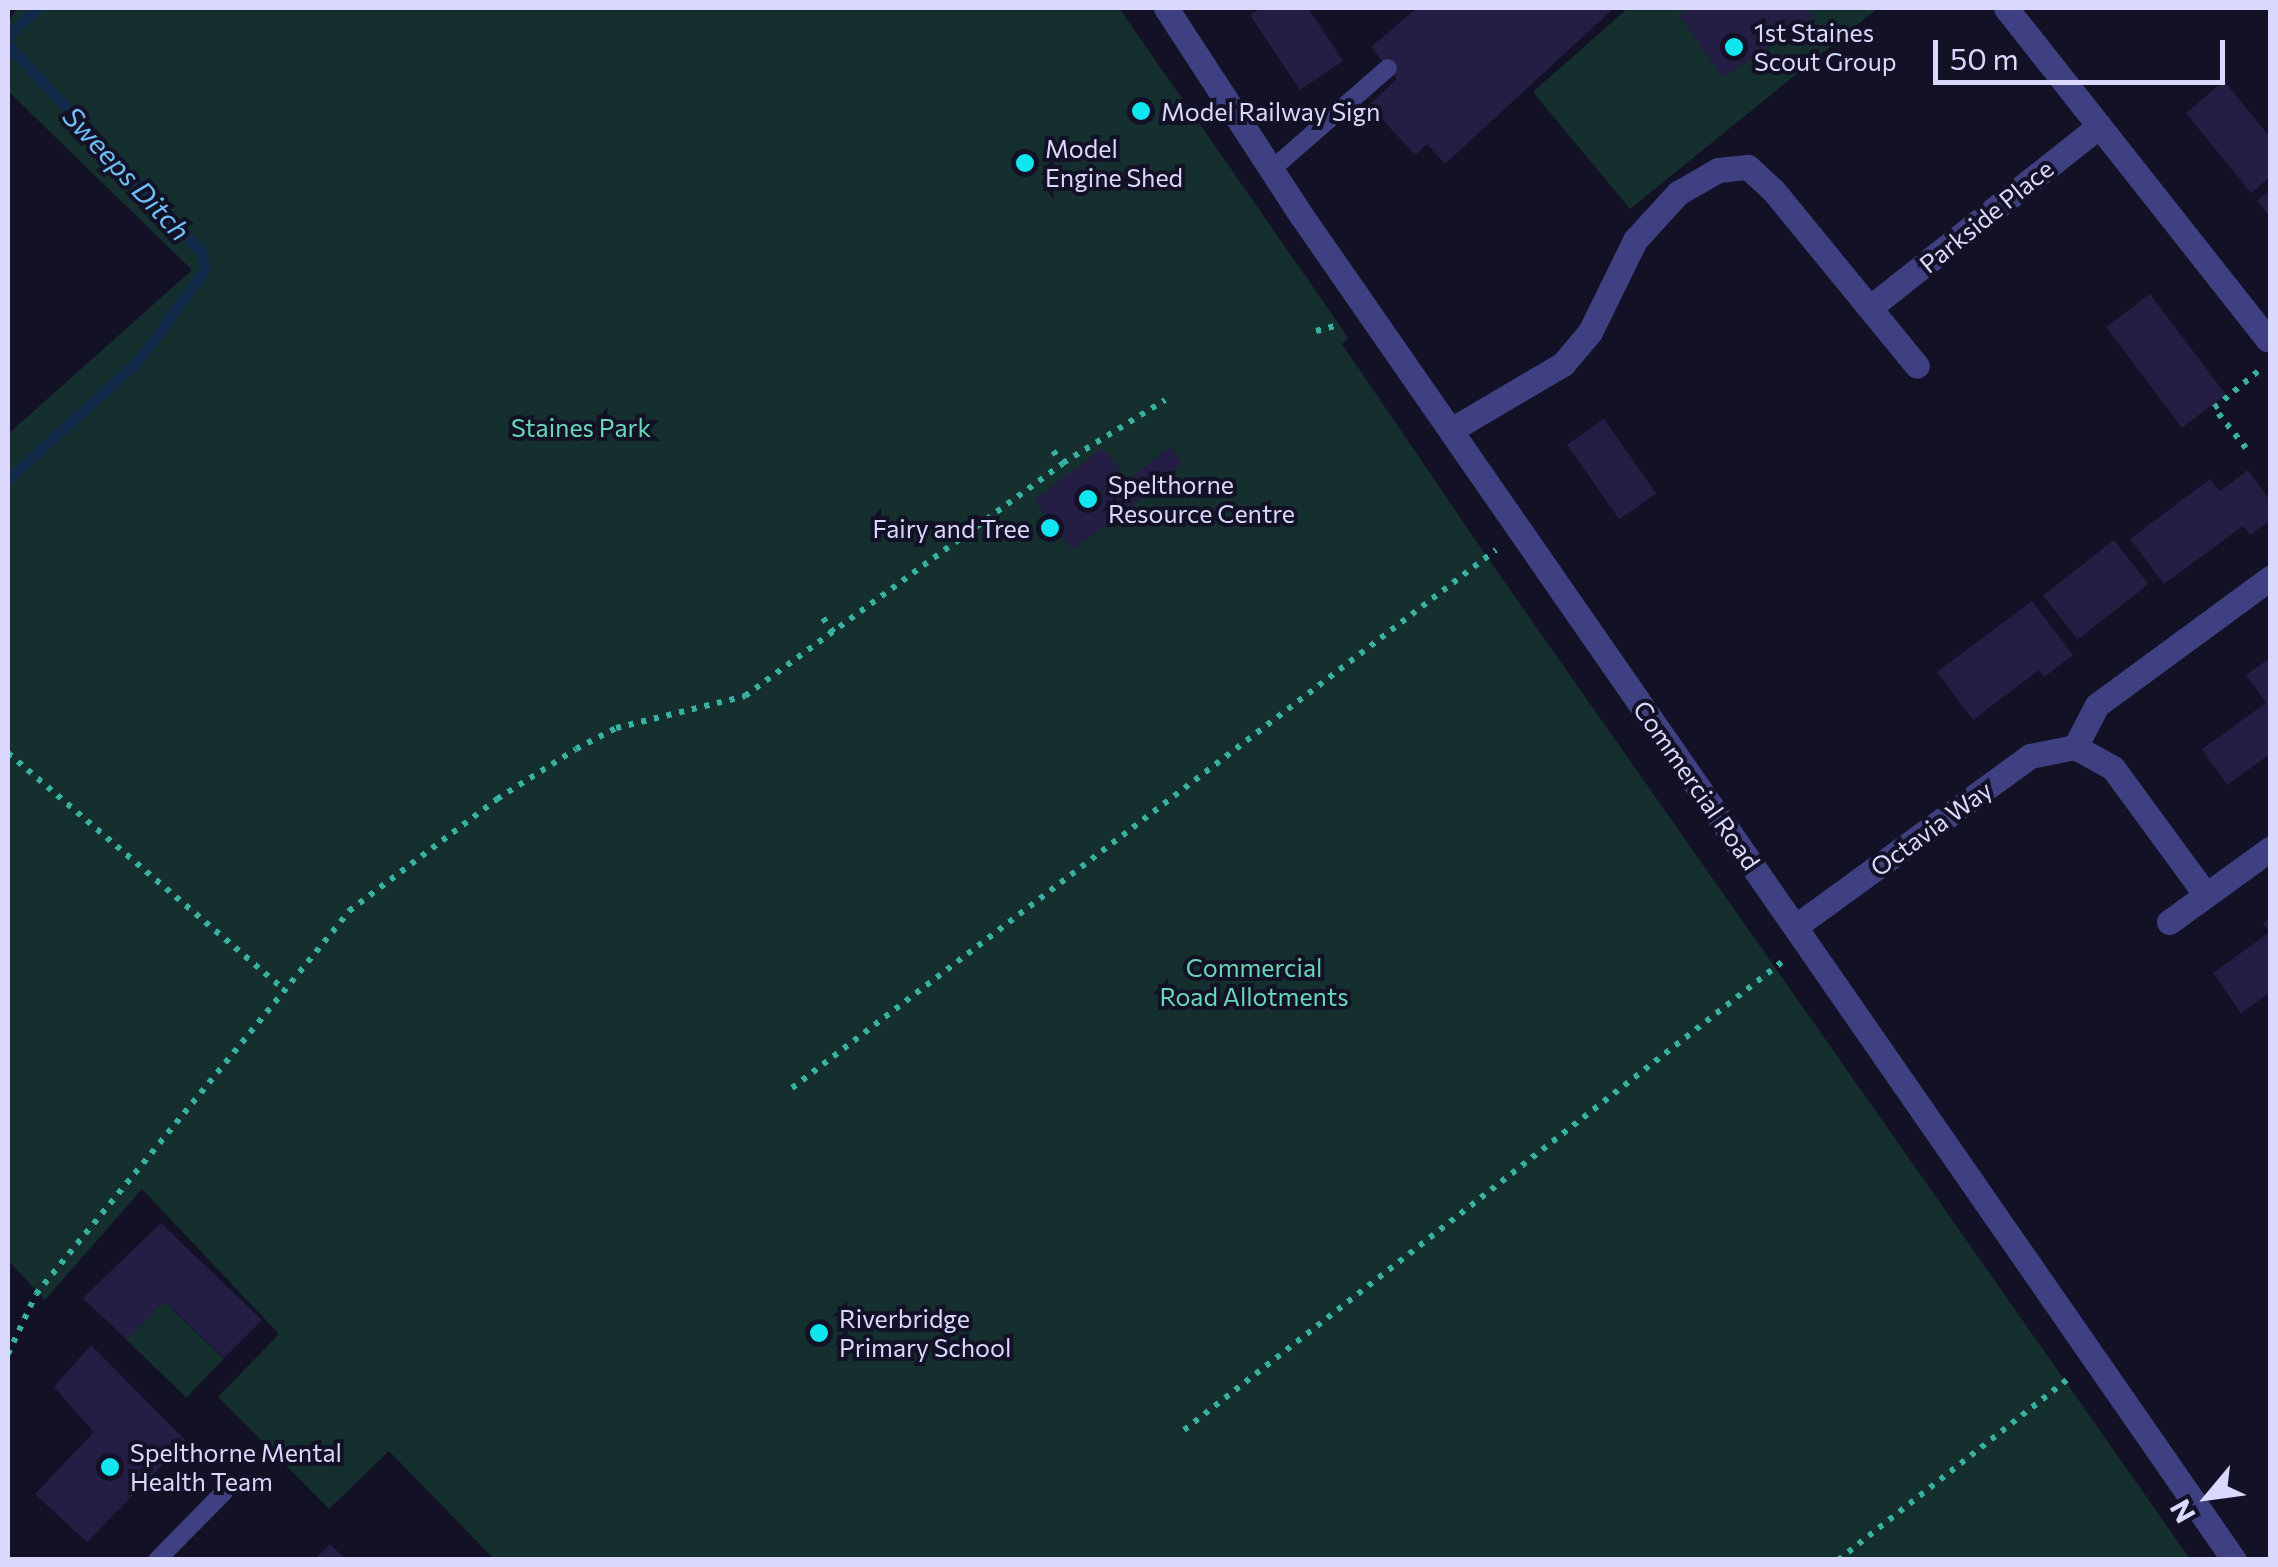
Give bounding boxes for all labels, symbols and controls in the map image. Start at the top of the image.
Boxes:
place label: 1st Staines Scout Group [1754,18,1897,77]
scale bar [1938,20,2230,82]
marker: 1st Staines Scout Group [1723,36,1745,58]
text: 50 m [1950,39,2019,76]
place label: Model Railway Sign [1161,96,1380,126]
water label: Sweeps Ditch [56,99,198,247]
marker: Model Railway Sign [1130,100,1152,122]
place label: Model Engine Shed [1045,134,1183,193]
marker: Model Engine Shed [1014,152,1036,174]
street label: Parkside Place [1913,153,2059,279]
park label: Staines Park [511,412,651,442]
place label: Spelthorne Resource Centre [1108,470,1295,529]
marker: Spelthorne Resource Centre [1077,488,1099,510]
place label: Fairy and Tree [872,513,1030,543]
marker: Fairy and Tree [1039,517,1061,539]
street label: Commercial Road [1627,695,1767,875]
street label: Octavia Way [1864,774,1998,882]
park label: Commercial Road Allotments [1159,953,1349,1012]
place label: Riverbridge Primary School [839,1304,1011,1363]
marker: Riverbridge Primary School [808,1322,830,1344]
place label: Spelthorne Mental Health Team [130,1438,342,1497]
north arrow [2158,1447,2258,1547]
marker: Spelthorne Mental Health Team [99,1456,121,1478]
text: N [2162,1494,2202,1529]

